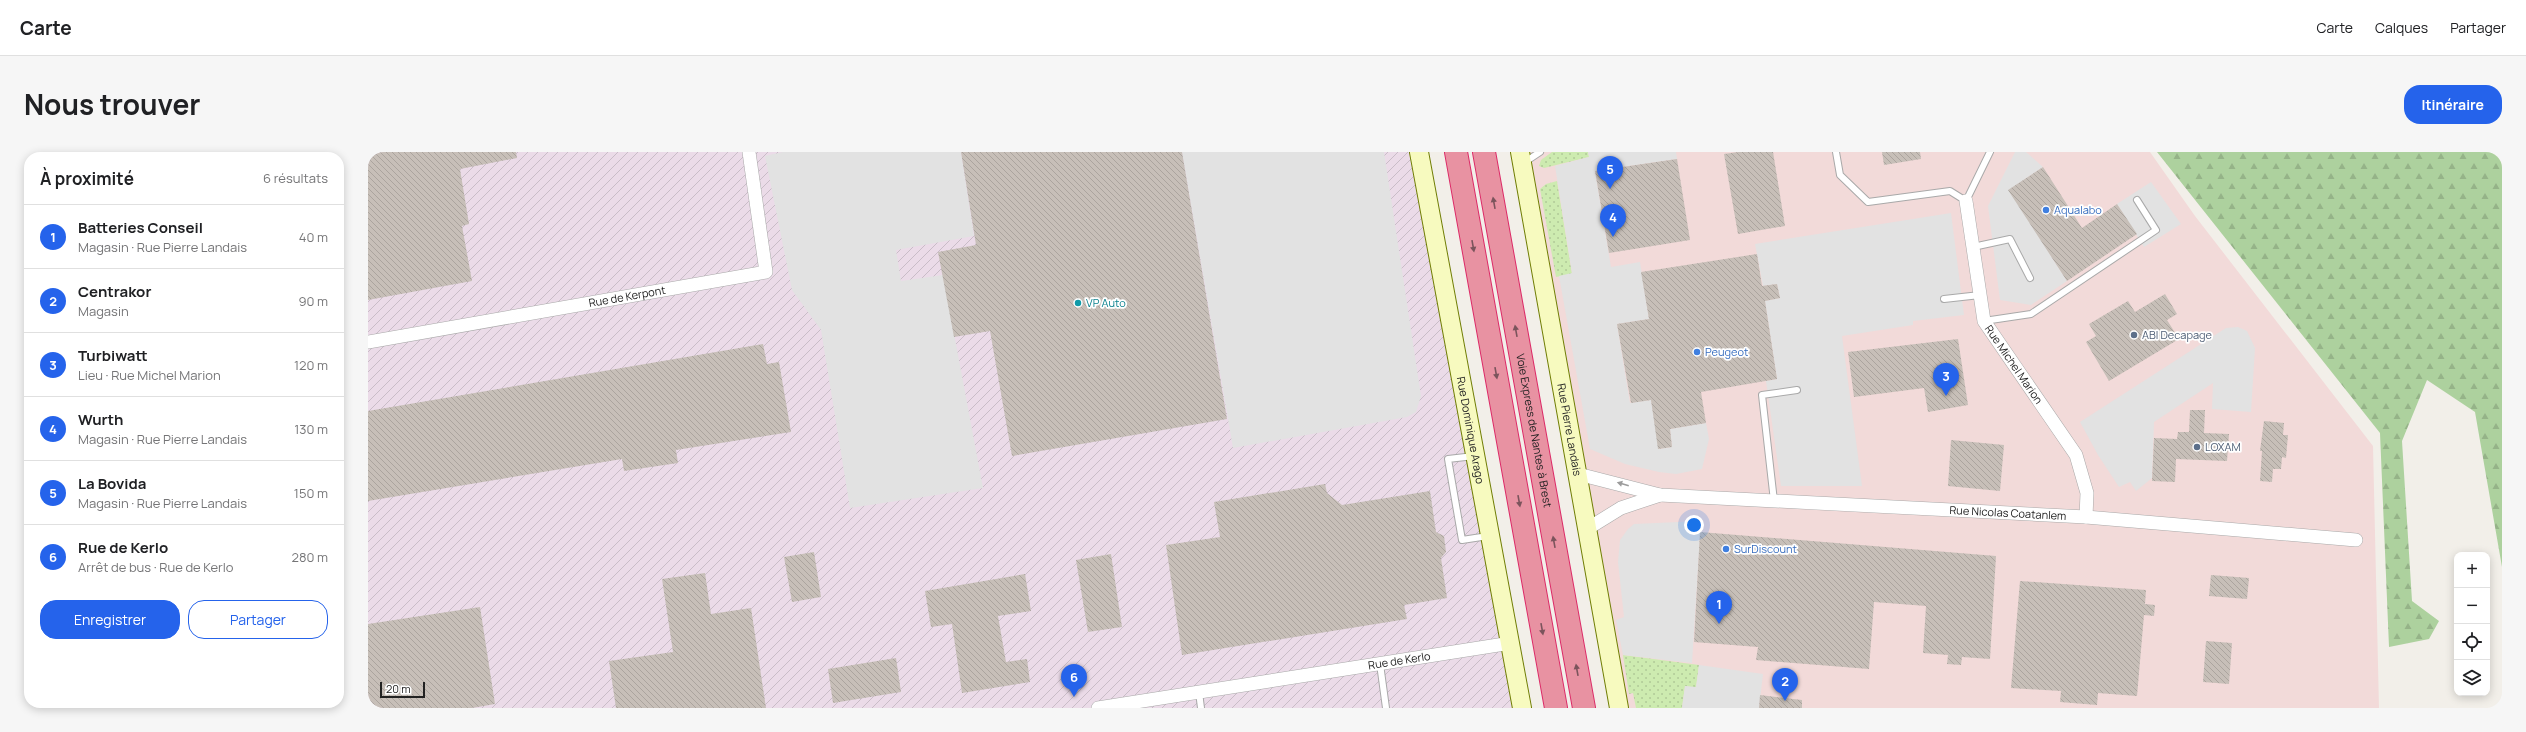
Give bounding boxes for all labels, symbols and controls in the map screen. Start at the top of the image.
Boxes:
text: Carte [20,15,72,41]
text: Carte [2317,18,2353,37]
text: Calques [2375,18,2428,37]
text: Partager [2450,18,2506,37]
text: Nous trouver [24,85,200,123]
button: Itinéraire [2404,85,2502,124]
pin: 5 [1597,156,1623,189]
text: À proximité [40,167,134,190]
text: 6 résultats [263,169,328,187]
one-way arrow [1490,197,1496,209]
place label: Aqualabo [2054,202,2102,217]
pin: 4 [1600,204,1626,237]
marker: Aqualabo [2041,205,2051,215]
text: Batteries Conseil [78,217,203,238]
text: 1 [50,228,56,246]
text: 40 m [299,228,328,246]
text: Magasin · Rue Pierre Landais [78,238,247,256]
one-way arrow [1470,239,1476,252]
text: Centrakor [78,281,151,302]
street label: Rue de Kerpont [587,282,667,310]
text: 2 [49,292,57,310]
text: 90 m [298,292,328,310]
place label: VP Auto [1086,295,1126,310]
marker: VP Auto [1073,298,1083,308]
text: Magasin [78,302,129,320]
street label: Rue Michel Marion [1982,322,2047,407]
one-way arrow [1513,325,1519,337]
place label: ABI Decapage [2142,327,2213,342]
marker: ABI Decapage [2129,330,2139,340]
place label: Peugeot [1705,344,1748,359]
text: Turbiwatt [78,345,148,366]
marker: Peugeot [1692,347,1702,357]
street label: Voie Express de Nantes à Brest [1513,352,1556,509]
text: 3 [49,356,57,374]
text: 120 m [294,356,328,374]
pin: 3 [1933,363,1959,396]
text: Lieu · Rue Michel Marion [78,366,221,384]
one-way arrow [1493,367,1499,380]
street label: Rue Dominique Arago [1454,375,1488,485]
street label: Rue Pierre Landais [1554,382,1586,477]
text: Wurth [78,409,123,430]
text: 4 [49,420,57,438]
text: 130 m [294,420,328,438]
text: Magasin · Rue Pierre Landais [78,430,247,448]
place label: LOXAM [2205,439,2241,454]
marker: LOXAM [2192,442,2202,452]
text: La Bovida [78,473,146,494]
one-way arrow [1616,481,1628,487]
text: 5 [49,484,57,502]
text: 150 m [294,484,328,502]
text: Magasin · Rue Pierre Landais [78,494,247,512]
one-way arrow [1516,495,1522,508]
street label: Rue Nicolas Coatanlem [1949,502,2067,523]
your location [1684,515,1704,535]
one-way arrow [1551,536,1557,548]
text: Rue de Kerlo [78,537,168,558]
place label: SurDiscount [1734,541,1797,556]
marker: SurDiscount [1721,544,1731,554]
text: 6 [49,548,57,566]
text: 280 m [291,548,328,566]
map controls [2454,552,2490,696]
button: + [2454,552,2490,588]
text: Arrêt de bus · Rue de Kerlo [78,558,234,576]
button: − [2454,588,2490,624]
pin: 1 [1706,591,1732,624]
button: Enregistrer [40,600,180,639]
button: Partager [188,600,328,639]
one-way arrow [1539,623,1545,635]
button: locate [2454,624,2490,660]
street label: Rue de Kerlo [1367,648,1432,672]
button: layers [2454,660,2490,696]
pin: 6 [1061,664,1087,697]
one-way arrow [1574,664,1580,676]
pin: 2 [1772,668,1798,701]
scale bar [380,680,425,699]
text: 20 m [386,681,411,696]

